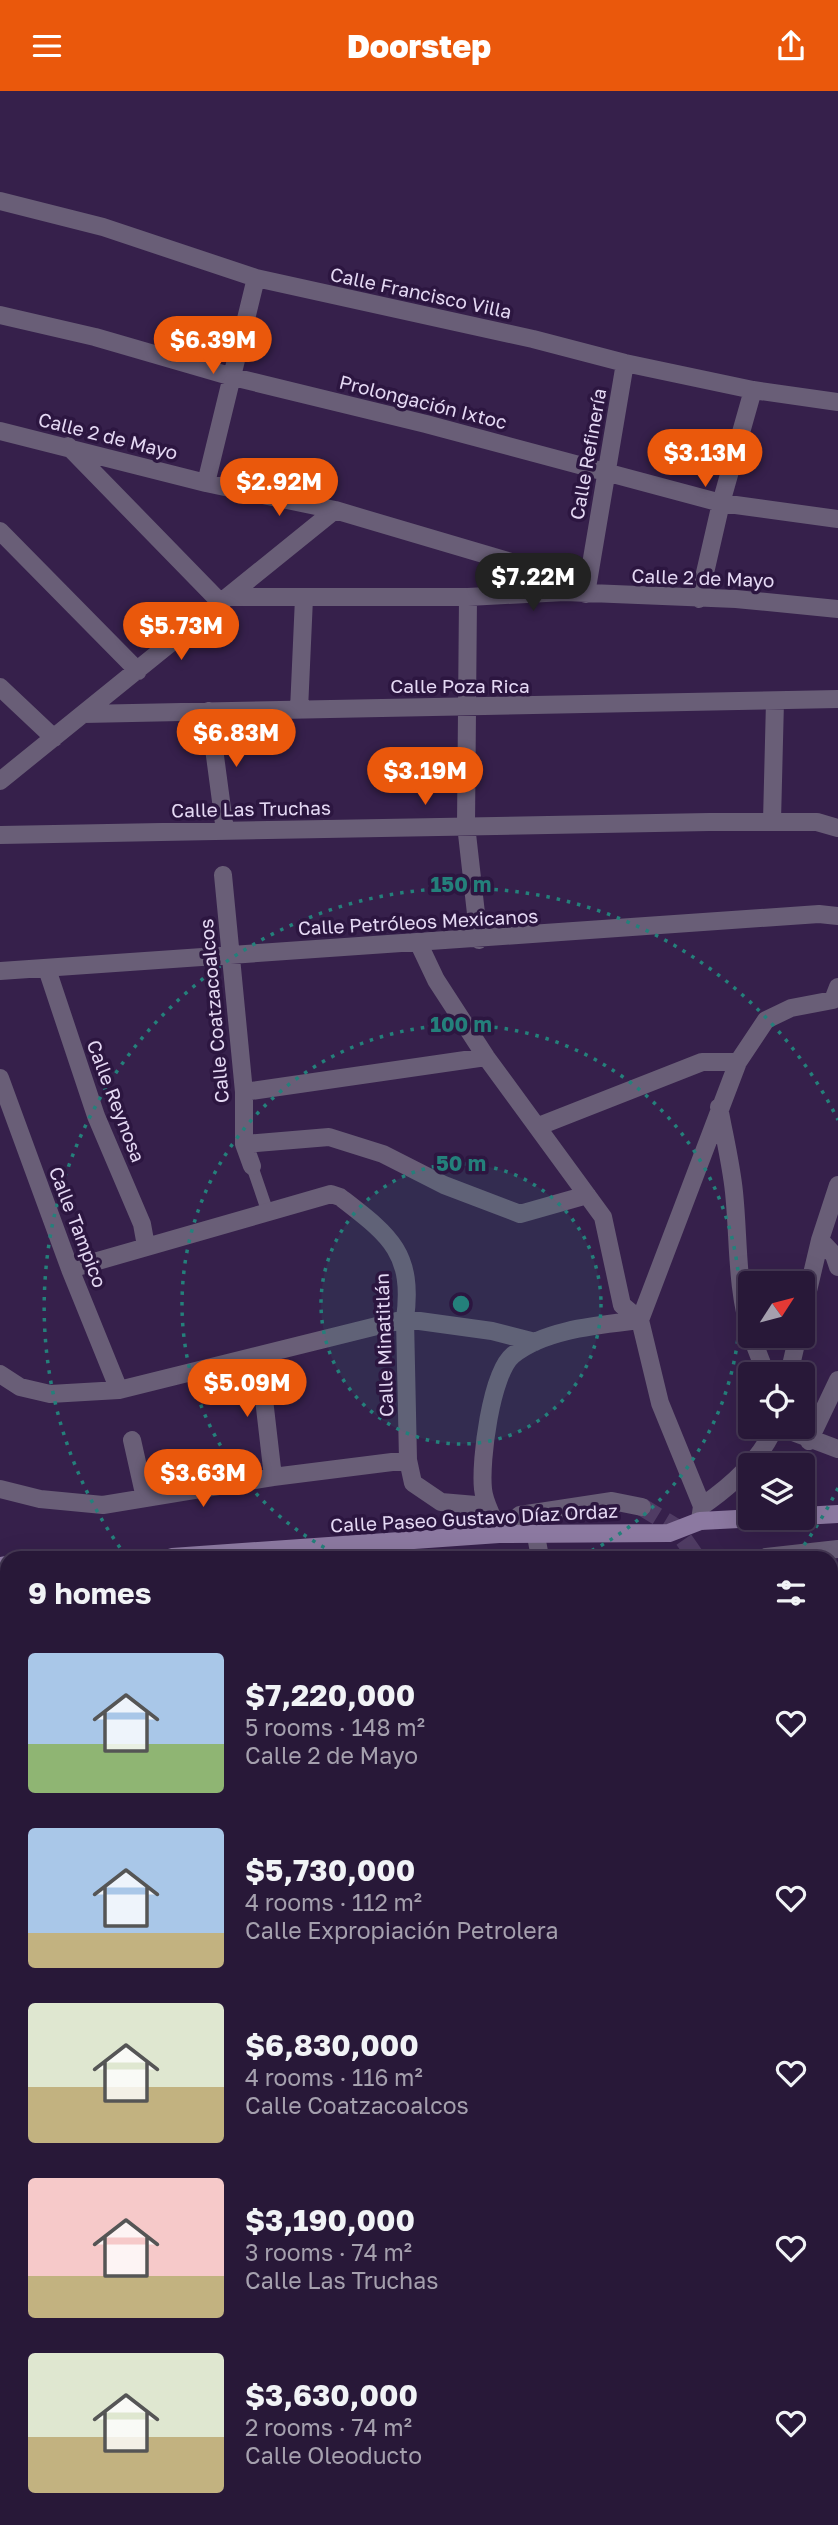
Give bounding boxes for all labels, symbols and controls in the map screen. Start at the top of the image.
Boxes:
icon: menu [28,27,66,65]
text: Doorstep [347,27,491,65]
icon: share [772,27,810,65]
street label: Calle Francisco Villa [328,262,514,323]
pin: $6.39M [156,317,270,376]
text: $6.39M [170,325,256,353]
street label: Prolongación Ixtoc [337,370,509,433]
street label: Calle Refinería [565,386,610,521]
street label: Calle 2 de Mayo [36,407,180,464]
pin: $3.13M [648,429,762,489]
text: $3.13M [663,438,747,466]
pin: $2.92M [222,459,336,518]
text: $2.92M [236,467,322,495]
pin: $7.22M [476,553,590,613]
text: $7.22M [491,562,575,590]
street label: Calle 2 de Mayo [631,564,775,591]
pin: $5.73M [124,603,238,662]
text: $5.73M [139,611,223,639]
street label: Calle Poza Rica [390,674,530,697]
pin: $6.83M [179,709,293,769]
text: $6.83M [193,718,279,746]
pin: $3.19M [368,747,482,807]
text: $3.19M [383,756,467,784]
street label: Calle Las Truchas [171,796,331,821]
text: 150 m [431,871,491,897]
street label: Calle Petróleos Mexicanos [297,904,539,939]
street label: Calle Coatzacoalcos [194,918,233,1104]
text: 100 m [430,1011,492,1037]
street label: Calle Reynosa [83,1036,150,1165]
text: 50 m [436,1150,486,1176]
street label: Calle Tampico [45,1163,112,1290]
north arrow [738,1271,816,1347]
map controls [738,1271,815,1530]
street label: Calle Minatitlán [369,1273,398,1417]
centre of rings [449,1292,473,1316]
pin: $5.09M [190,1359,304,1419]
button: locate [738,1362,815,1439]
text: $5.09M [204,1368,290,1396]
pin: $3.63M [146,1449,260,1509]
button: layers [738,1453,815,1530]
text: $3.63M [160,1458,246,1486]
street label: Calle Paseo Gustavo Díaz Ordaz [330,1498,618,1537]
icon: filters [772,1574,810,1612]
text: 9 homes [28,1575,151,1611]
text: $7,220,000 [245,1677,415,1713]
icon: home [84,1681,168,1765]
icon: heart [772,1704,810,1742]
text: 5 rooms · 148 m² [245,1713,425,1741]
text: Calle 2 de Mayo [245,1741,418,1769]
text: $5,730,000 [245,1852,415,1888]
icon: home [84,1856,168,1940]
icon: heart [772,1879,810,1917]
text: 4 rooms · 112 m² [245,1888,422,1916]
text: Calle Expropiación Petrolera [245,1916,558,1944]
text: $6,830,000 [245,2027,419,2063]
icon: home [84,2031,168,2115]
icon: heart [772,2054,810,2092]
text: 4 rooms · 116 m² [245,2063,423,2091]
text: Calle Coatzacoalcos [245,2091,469,2119]
text: $3,190,000 [245,2202,415,2238]
icon: home [84,2206,168,2290]
icon: heart [772,2229,810,2267]
text: 3 rooms · 74 m² [245,2238,412,2266]
text: Calle Las Truchas [245,2266,438,2294]
text: $3,630,000 [245,2377,418,2413]
icon: home [84,2381,168,2465]
icon: heart [772,2404,810,2442]
text: 2 rooms · 74 m² [245,2413,412,2441]
text: Calle Oleoducto [245,2441,422,2469]

